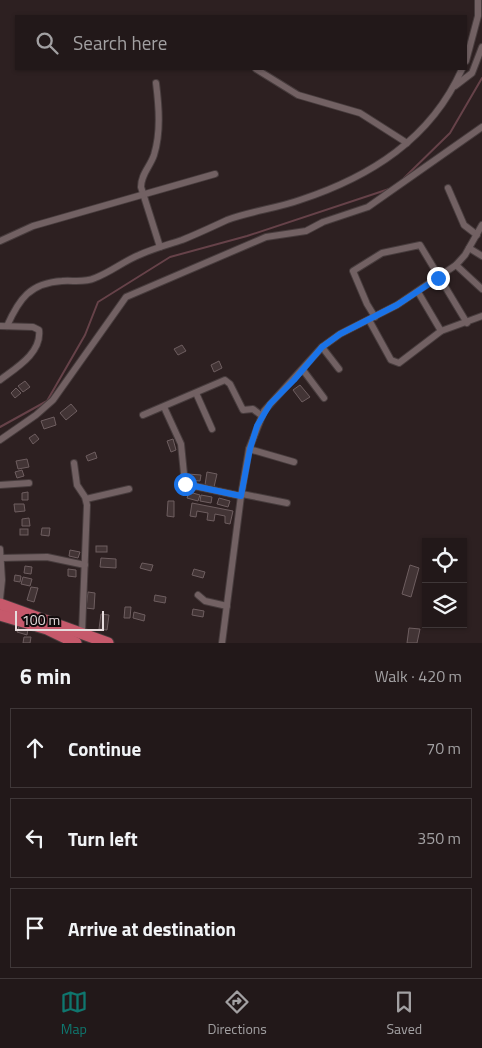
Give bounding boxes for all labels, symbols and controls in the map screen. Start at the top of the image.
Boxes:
search box [15,15,467,70]
text: Search here [73,28,167,57]
icon: search [33,29,61,57]
route end [427,267,450,290]
route start [174,473,197,496]
map controls [422,538,467,628]
button: locate [422,538,467,583]
button: layers [422,583,467,628]
scale bar [15,608,104,631]
text: 100 m [22,609,60,630]
text: 6 min [20,660,71,692]
text: Walk · 420 m [374,664,462,688]
icon: ahead [21,734,49,762]
text: Continue [68,734,141,763]
text: 70 m [426,736,461,760]
icon: left [21,824,49,852]
text: Turn left [68,824,138,853]
text: 350 m [417,826,461,850]
icon: arrive [21,914,49,942]
text: Arrive at destination [68,914,236,943]
tab: Map [60,988,88,1039]
tab: Directions [207,988,267,1039]
tab: Saved [387,988,422,1039]

